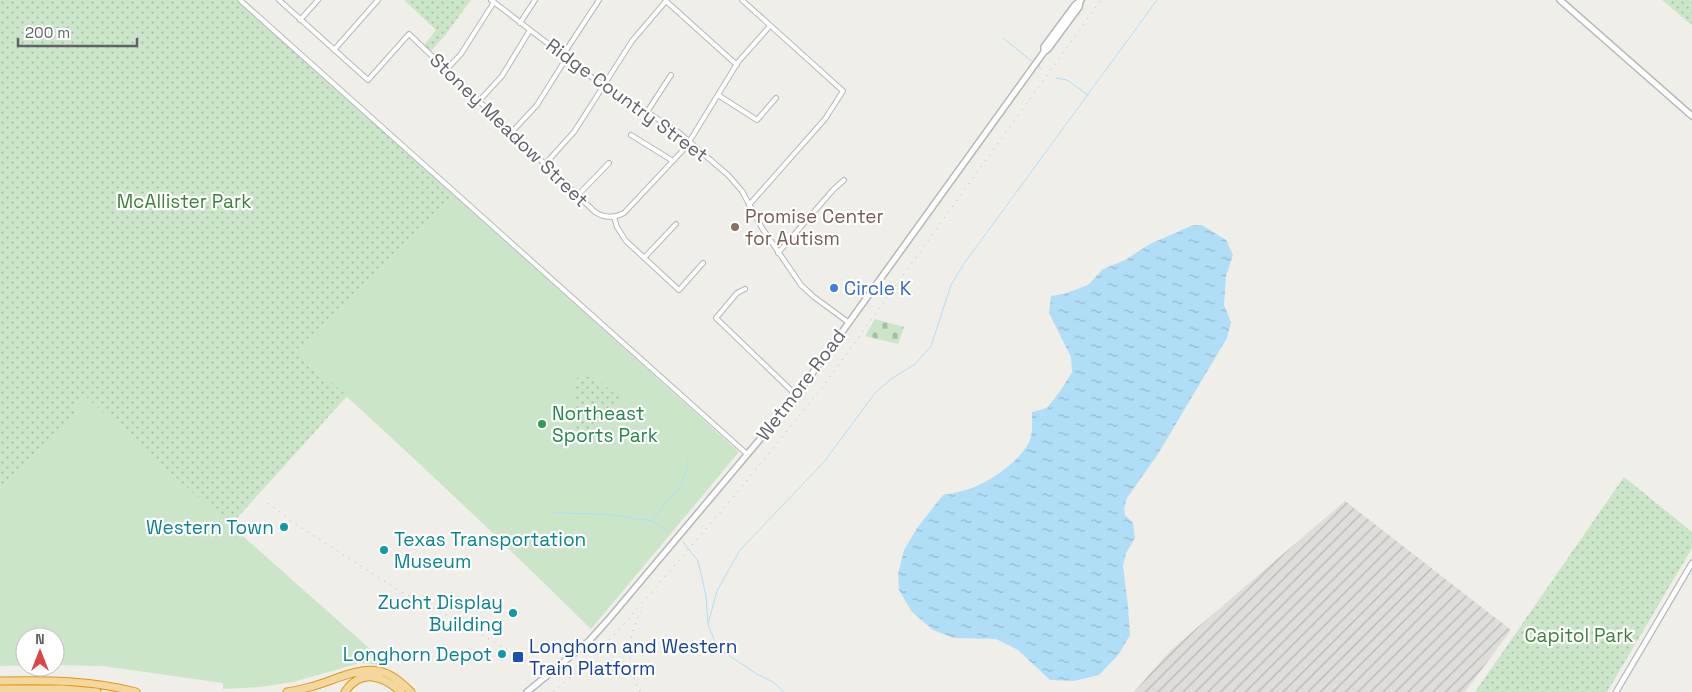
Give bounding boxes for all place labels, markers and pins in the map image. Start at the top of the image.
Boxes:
place label: Promise Center for Autism [745,204,884,251]
marker: Promise Center for Autism [729,221,741,233]
place label: Circle K [844,276,912,301]
marker: Circle K [828,282,840,294]
place label: Northeast Sports Park [552,401,658,448]
marker: Northeast Sports Park [536,418,548,430]
place label: Western Town [146,515,274,540]
marker: Western Town [278,521,290,533]
place label: Texas Transportation Museum [394,527,586,574]
marker: Texas Transportation Museum [378,544,390,556]
place label: Zucht Display Building [378,590,503,637]
marker: Zucht Display Building [507,607,519,619]
place label: Longhorn and Western Train Platform [529,634,737,681]
place label: Longhorn Depot [343,642,492,667]
marker: Longhorn Depot [496,648,508,660]
marker: Longhorn and Western Train Platform [511,650,525,664]

